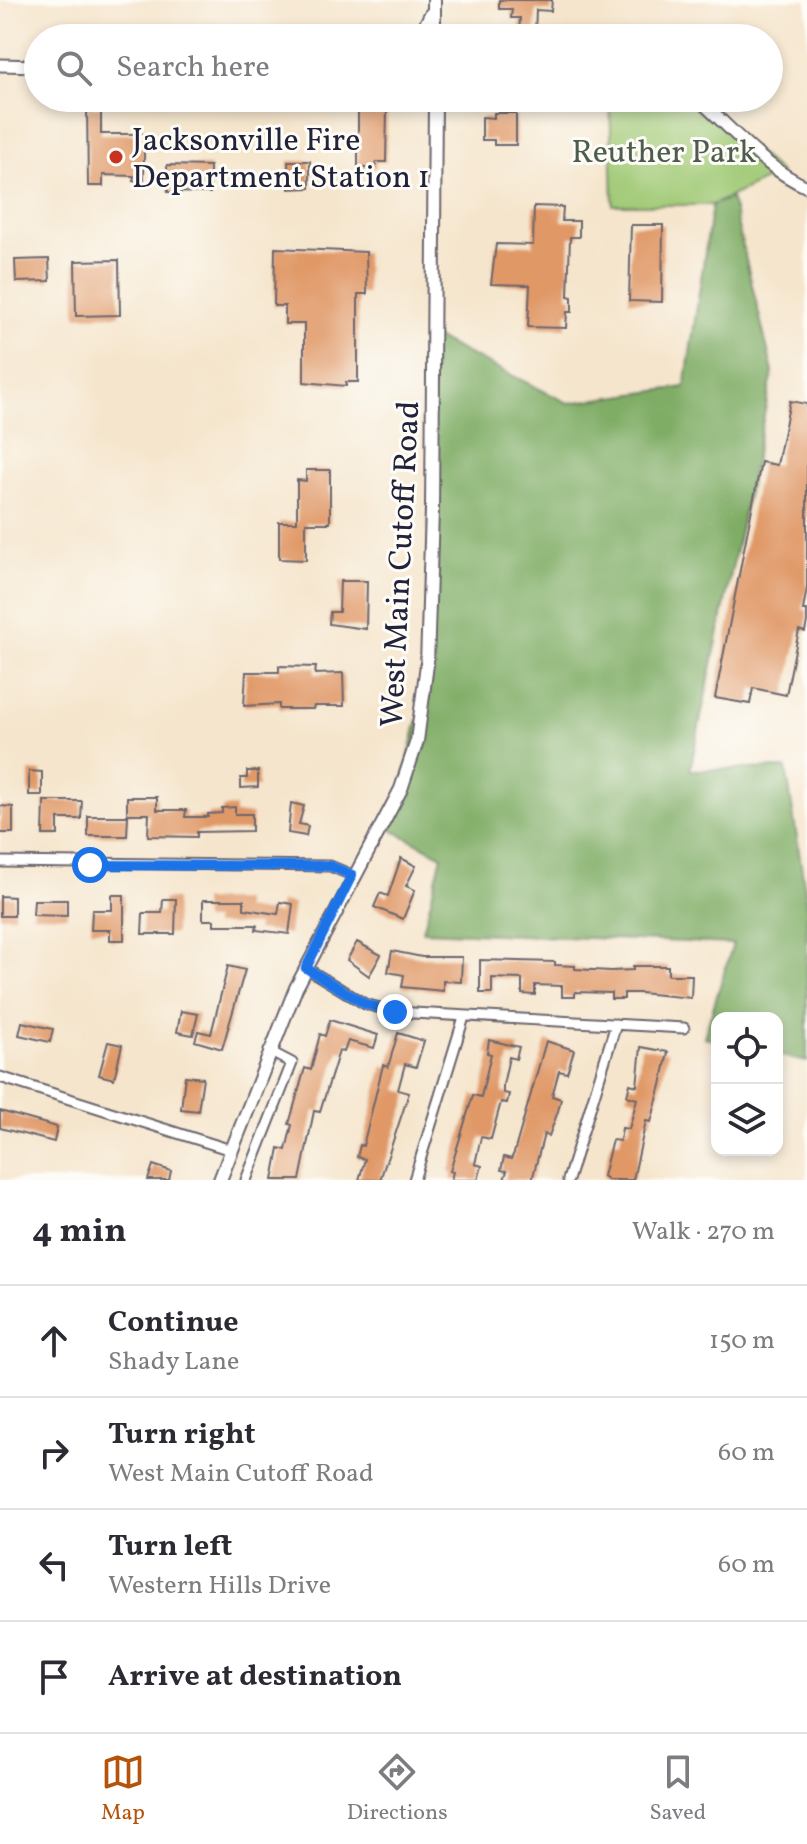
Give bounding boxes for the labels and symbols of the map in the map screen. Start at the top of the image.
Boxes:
place label: Jacksonville Fire Department Station 1 [132,120,430,201]
park label: Reuther Park [571,132,757,176]
marker: Jacksonville Fire Department Station 1 [107,148,125,166]
street label: West Main Cutoff Road [371,400,433,729]
route start [72,847,108,883]
route end [377,994,413,1030]

